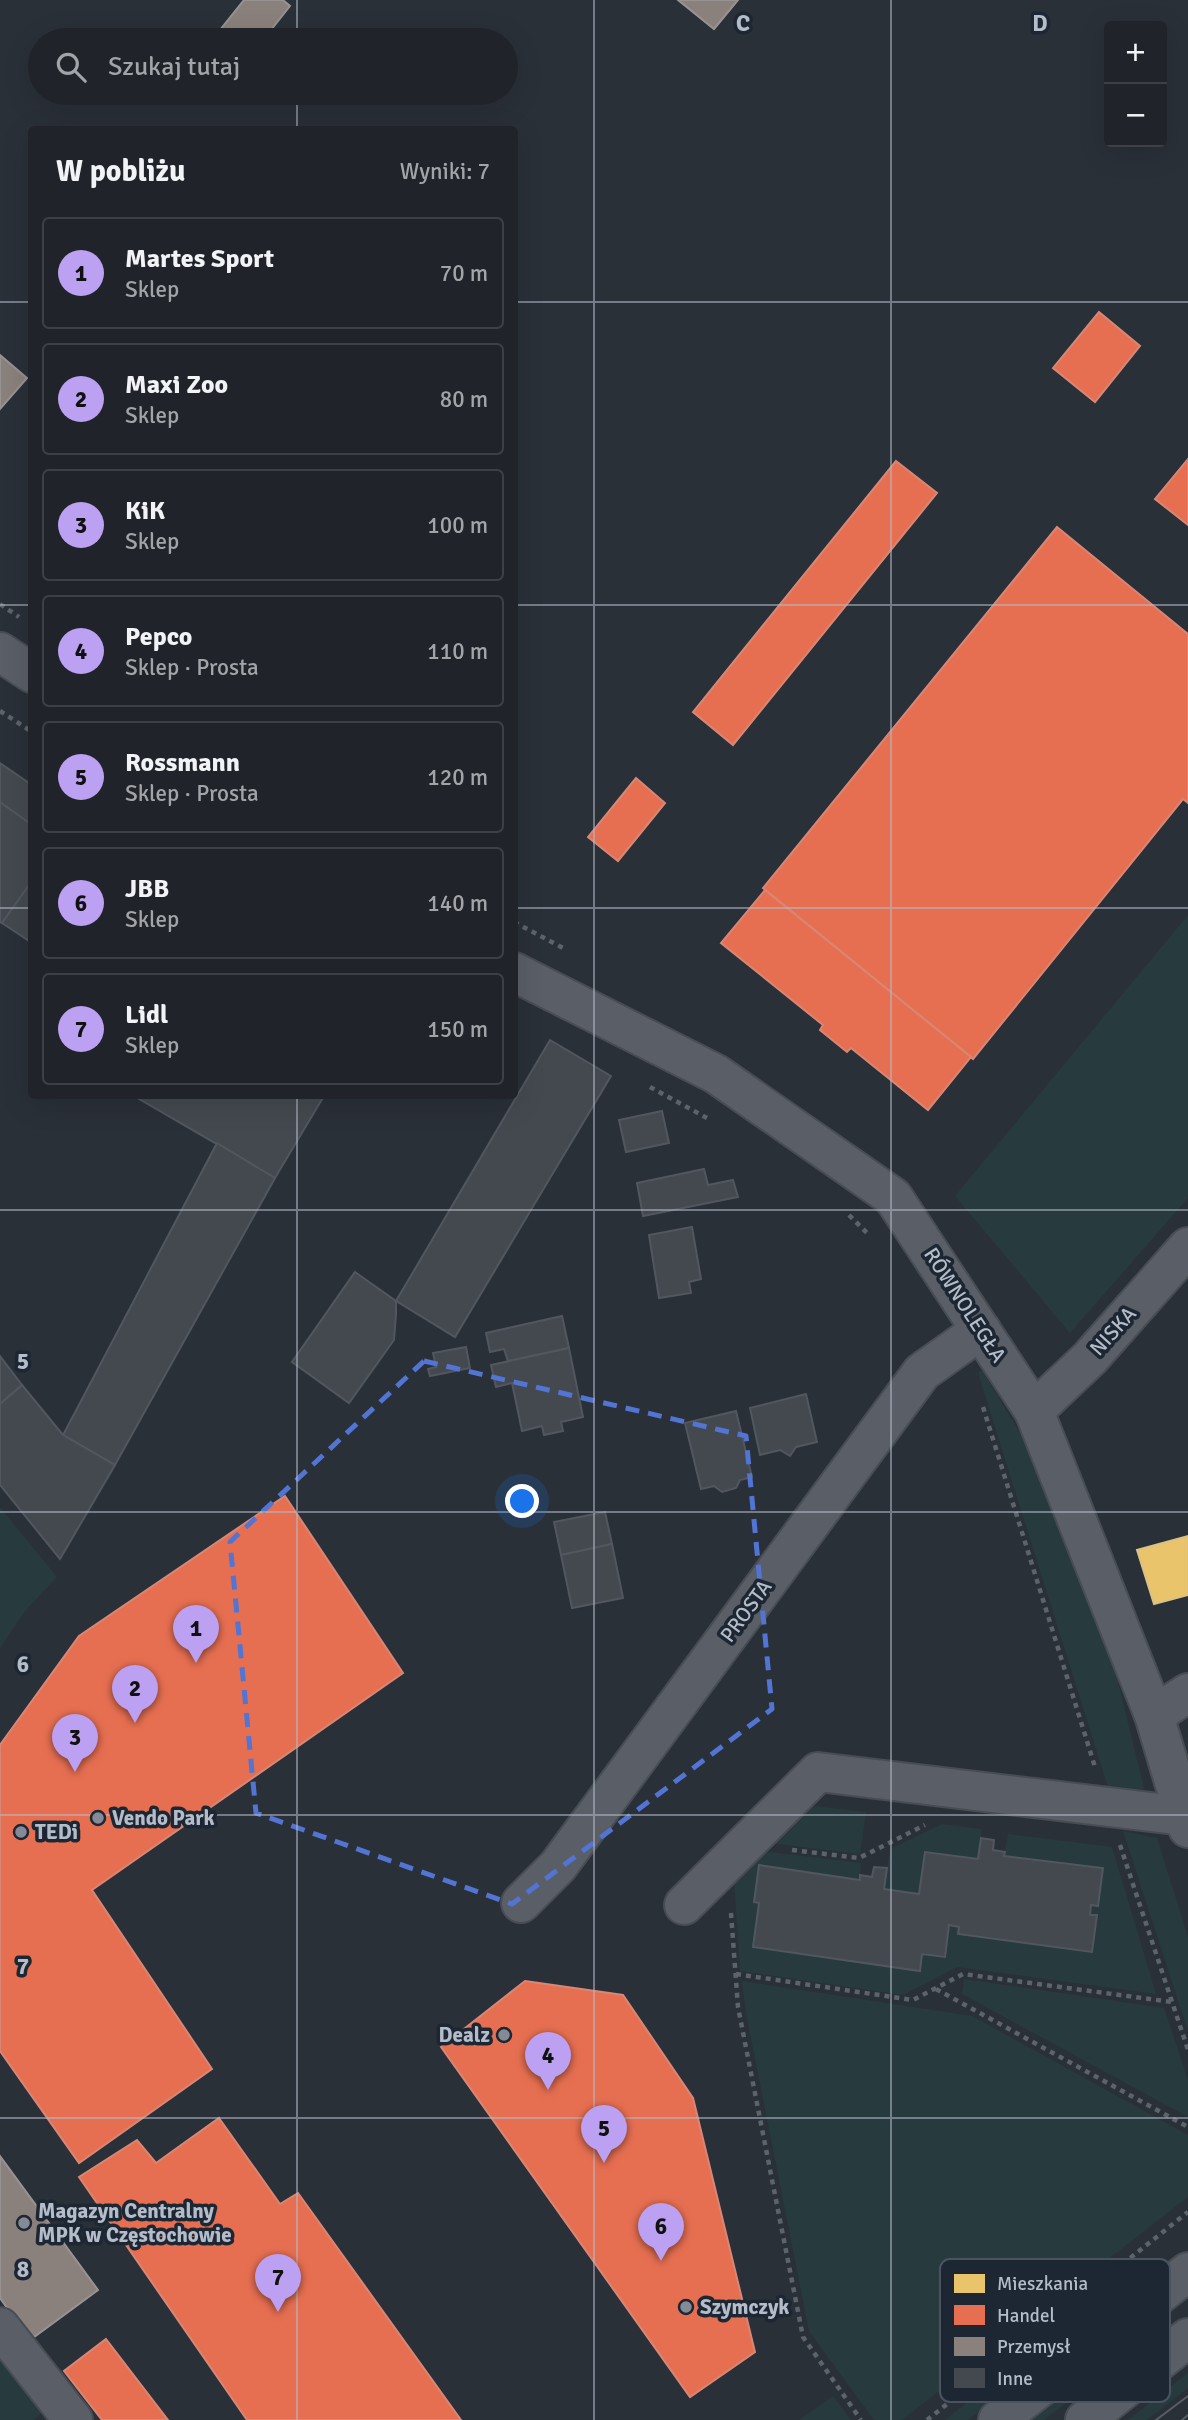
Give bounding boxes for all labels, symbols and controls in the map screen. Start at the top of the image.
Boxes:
text: C [736,9,750,38]
text: D [1032,9,1048,38]
map controls [1104,21,1167,147]
button: + [1104,21,1167,84]
search box [28,28,518,105]
icon: search [52,48,90,86]
text: Szukaj tutaj [108,51,240,83]
button: − [1104,84,1167,147]
text: W pobliżu [56,153,185,190]
text: Wyniki: 7 [400,157,490,186]
text: Martes Sport [125,243,274,275]
text: 1 [75,259,87,288]
text: 70 m [440,259,488,288]
text: Sklep [125,275,179,304]
text: Maxi Zoo [125,369,228,401]
text: 2 [75,385,87,414]
text: 80 m [440,385,488,414]
text: Sklep [125,401,179,430]
text: KiK [125,495,165,527]
text: 3 [75,511,87,540]
text: 100 m [427,511,488,540]
text: Sklep [125,527,179,556]
text: Pepco [125,621,192,653]
text: 4 [75,637,87,666]
text: 110 m [427,637,488,666]
text: Sklep · Prosta [125,653,259,682]
text: Rossmann [125,747,240,779]
text: 5 [75,763,87,792]
text: 120 m [427,763,488,792]
text: Sklep · Prosta [125,779,259,808]
text: JBB [125,873,169,905]
text: 6 [75,889,87,918]
text: 140 m [427,889,488,918]
text: Sklep [125,905,179,934]
text: Lidl [125,999,168,1031]
text: 7 [75,1015,87,1044]
text: 150 m [427,1015,488,1044]
text: Sklep [125,1031,179,1060]
street label: RÓWNOLEGŁA [918,1243,1012,1367]
street label: NISKA [1084,1301,1142,1361]
text: 5 [17,1347,29,1376]
your location [505,1484,539,1518]
street label: PROSTA [715,1575,777,1647]
pin: 1 [173,1605,219,1663]
text: 6 [17,1650,29,1679]
pin: 2 [112,1665,158,1723]
pin: 3 [52,1714,98,1772]
place label: Vendo Park [112,1805,215,1831]
marker: Vendo Park [90,1810,106,1826]
place label: TEDi [35,1819,78,1845]
marker: TEDi [13,1824,29,1840]
text: 7 [17,1952,29,1981]
place label: Dealz [438,2022,490,2048]
marker: Dealz [496,2027,512,2043]
pin: 4 [525,2032,571,2090]
pin: 5 [581,2105,627,2163]
place label: Magazyn Centralny MPK w Częstochowie [38,2198,232,2248]
pin: 6 [638,2203,684,2261]
marker: Magazyn Centralny MPK w Częstochowie [16,2215,32,2231]
pin: 7 [255,2254,301,2312]
text: 8 [17,2255,29,2284]
legend [940,2259,1170,2402]
text: Mieszkania [997,2272,1088,2296]
place label: Szymczyk [700,2294,789,2320]
marker: Szymczyk [678,2299,694,2315]
text: Handel [997,2304,1055,2328]
text: Przemysł [997,2335,1071,2359]
text: Inne [997,2367,1033,2391]

